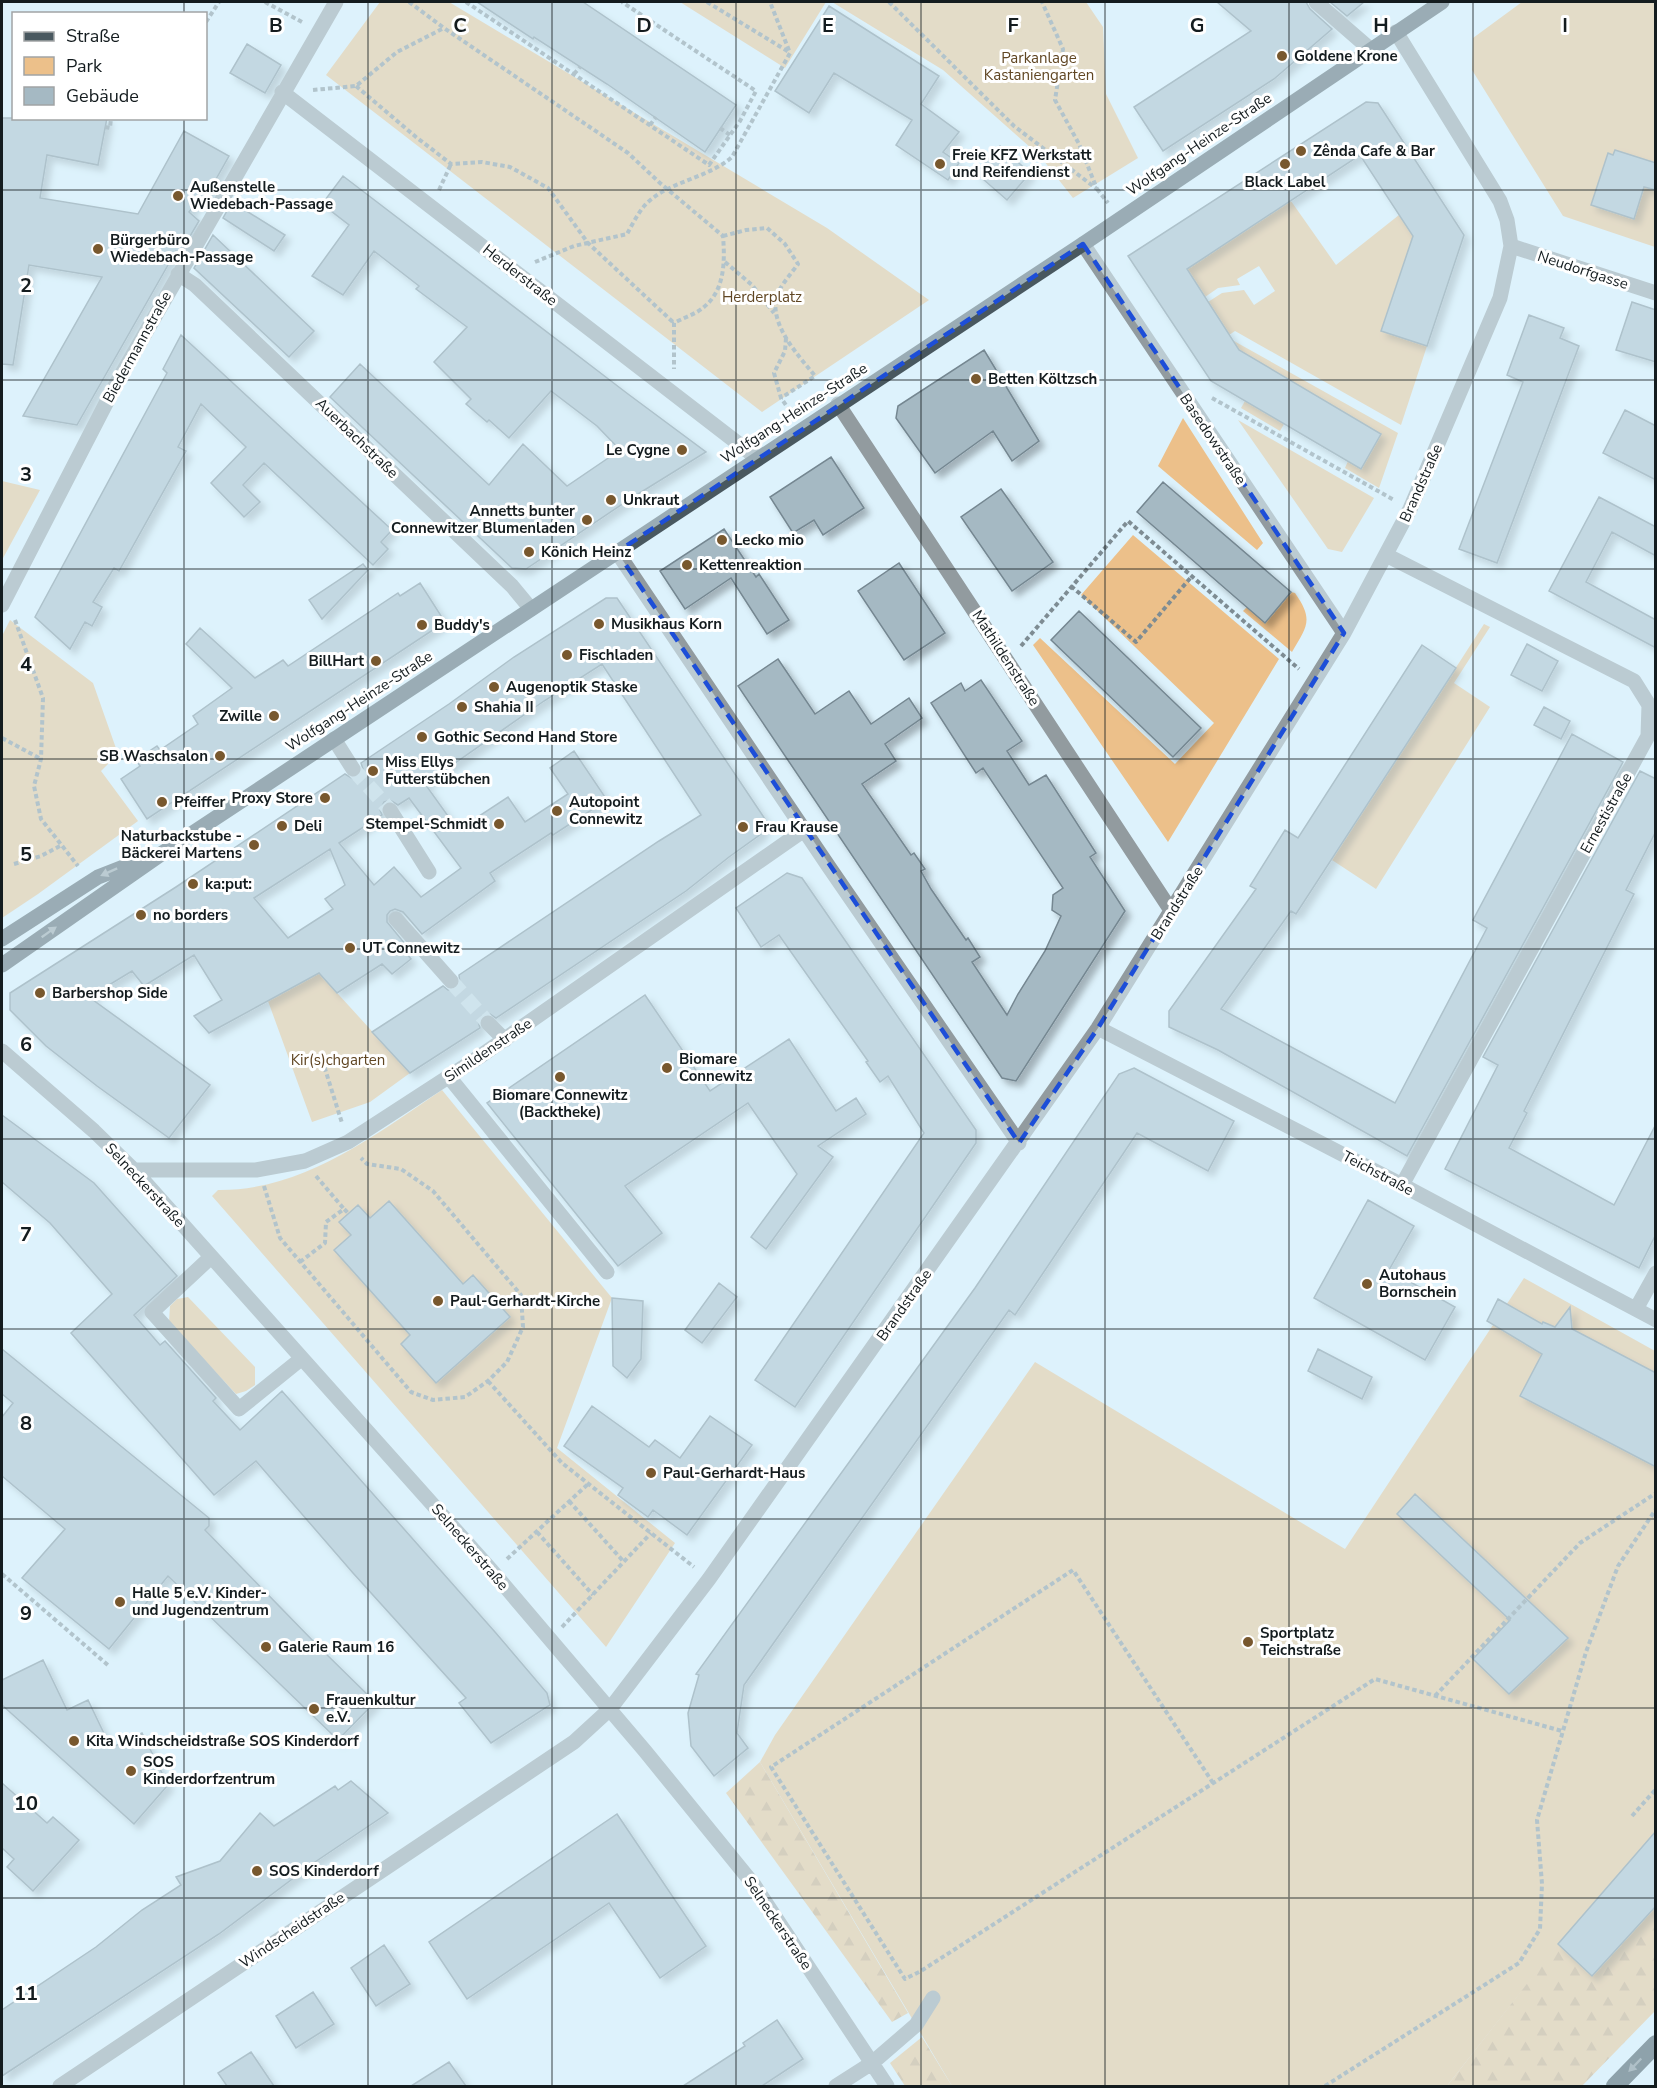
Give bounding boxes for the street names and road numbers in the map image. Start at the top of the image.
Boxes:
street label: Wolfgang-Heinze-Straße [1123,88,1275,200]
street label: Herderstraße [479,240,561,310]
street label: Neudorfgasse [1535,246,1631,294]
street label: Biedermannstraße [98,288,176,406]
street label: Wolfgang-Heinze-Straße [717,358,871,468]
street label: Basedowstraße [1175,390,1251,488]
street label: Auerbachstraße [311,393,403,483]
street label: Brandstraße [1395,441,1447,525]
street label: Mathildenstraße [968,606,1044,710]
street label: Wolfgang-Heinze-Straße [282,646,436,756]
street label: Ernestistraße [1576,769,1636,857]
street label: Brandstraße [1146,862,1208,944]
street label: Simildenstraße [440,1013,536,1087]
street label: Selneckerstraße [101,1138,189,1232]
street label: Teichstraße [1339,1146,1417,1200]
street label: Brandstraße [872,1265,936,1345]
street label: Selneckerstraße [427,1499,513,1595]
street label: Selneckerstraße [739,1872,817,1974]
street label: Windscheidstraße [235,1887,349,1973]

